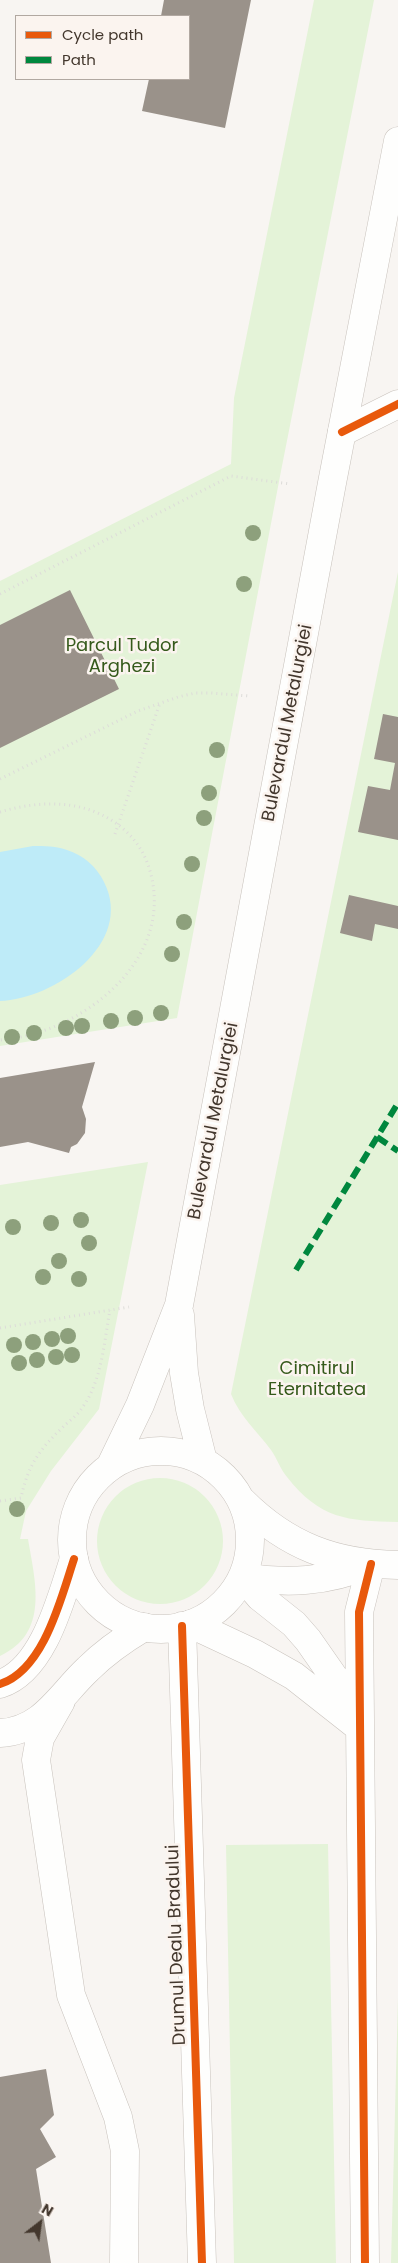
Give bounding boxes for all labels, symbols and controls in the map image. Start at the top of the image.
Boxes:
legend [15,15,190,80]
text: Cycle path [62,24,143,45]
text: Path [62,49,96,70]
street label: Bulevardul Metalurgiei [258,623,318,823]
park label: Parcul Tudor Arghezi [66,635,178,678]
street label: Bulevardul Metalurgiei [184,1021,244,1221]
park label: Cimitirul Eternitatea [268,1358,366,1400]
street label: Drumul Dealu Bradului [163,1844,191,2046]
north arrow [15,2198,65,2248]
text: N [38,2199,57,2221]

